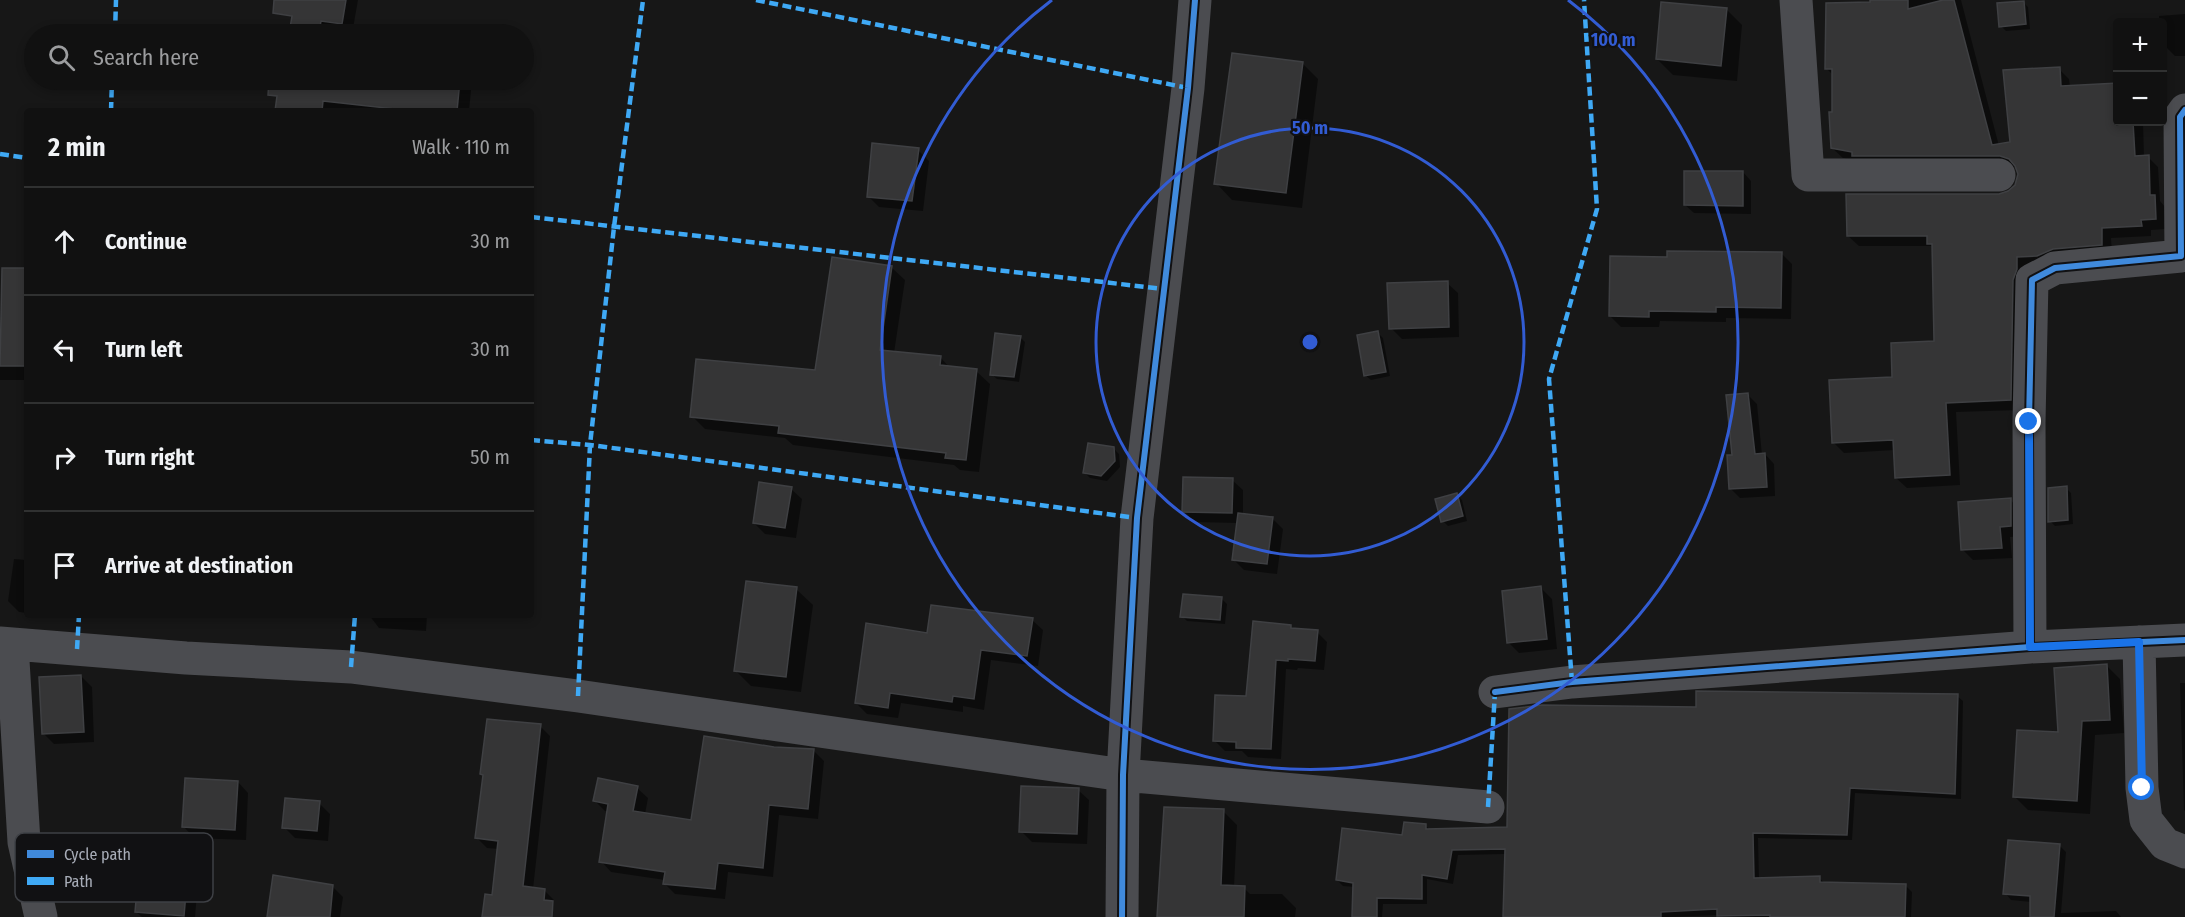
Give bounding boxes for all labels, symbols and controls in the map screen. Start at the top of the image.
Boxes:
map controls [2113,18,2167,126]
button: + [2113,18,2167,72]
search box [24,24,534,90]
text: 100 m [1591,29,1635,51]
icon: search [45,41,78,74]
text: Search here [93,44,199,71]
button: − [2113,72,2167,126]
text: 50 m [1292,117,1328,139]
text: 2 min [48,132,106,163]
text: Walk · 110 m [412,135,510,159]
icon: ahead [48,225,81,258]
text: Continue [105,228,187,255]
text: 30 m [470,229,510,253]
centre of rings [1300,332,1320,352]
icon: left [48,333,81,366]
text: Turn left [105,336,183,363]
text: 30 m [470,337,510,361]
route end [2015,408,2041,434]
icon: right [48,441,81,474]
text: Turn right [105,444,194,471]
text: 50 m [470,445,510,469]
icon: arrive [48,549,81,582]
text: Arrive at destination [105,552,293,579]
route start [2128,774,2154,800]
legend [15,833,213,902]
text: Cycle path [64,845,131,864]
text: Path [64,872,93,891]

